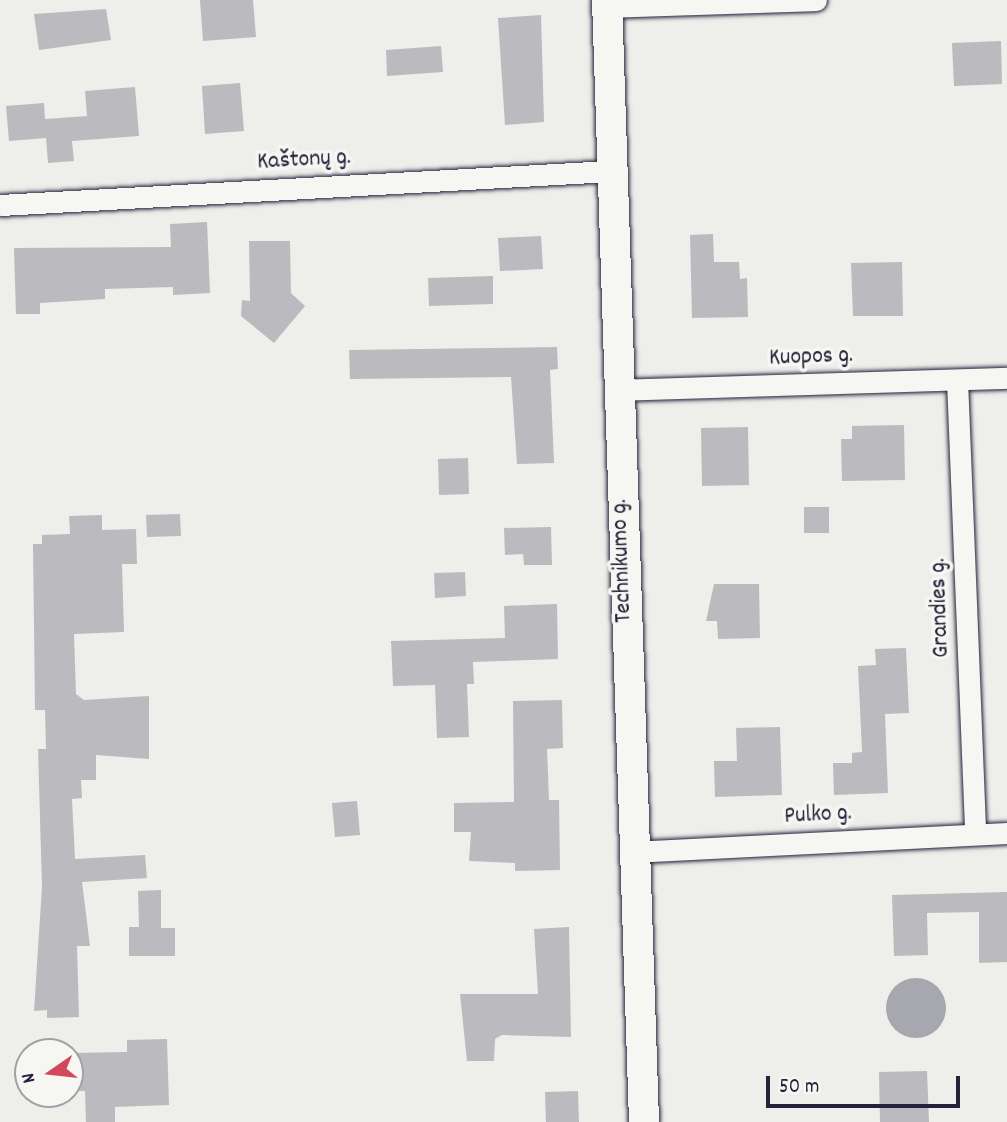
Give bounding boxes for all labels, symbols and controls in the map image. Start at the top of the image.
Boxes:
street label: Kaštonų g. [256,144,352,178]
street label: Kuopos g. [769,342,853,374]
street label: Technikumo g. [606,499,640,623]
street label: Grandies g. [925,558,957,658]
street label: Pulko g. [784,800,852,832]
north arrow [14,1038,84,1108]
scale bar [769,1062,963,1106]
text: N [16,1070,44,1086]
text: 50 m [779,1073,819,1103]

